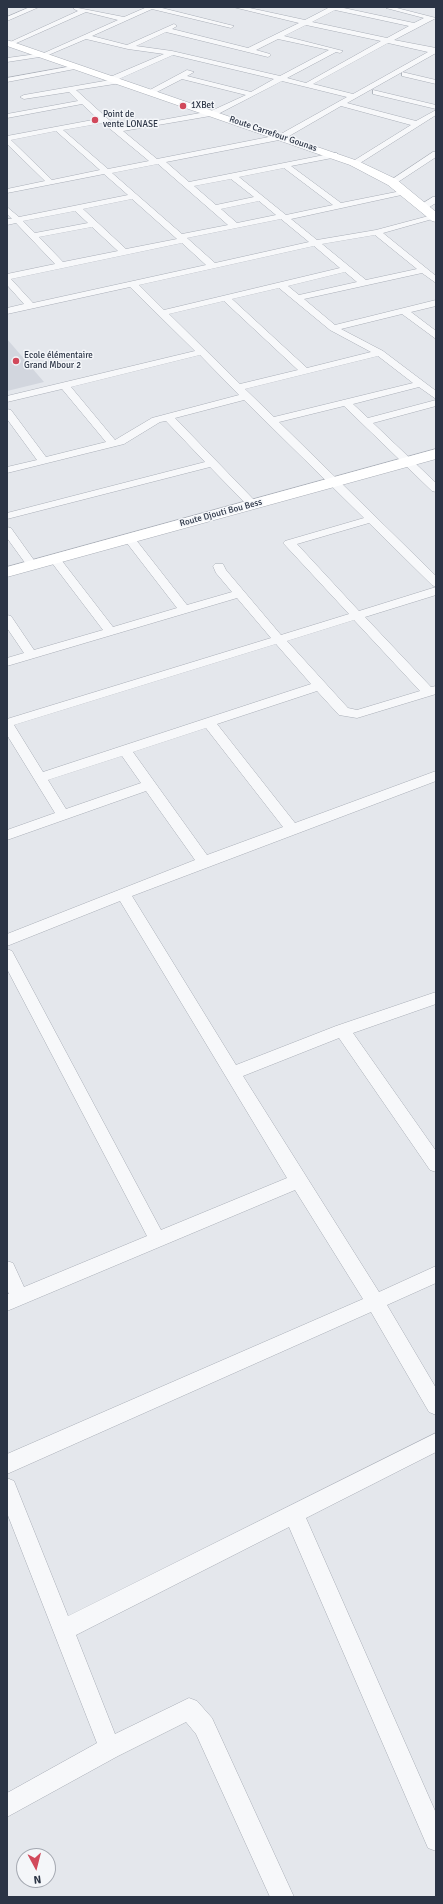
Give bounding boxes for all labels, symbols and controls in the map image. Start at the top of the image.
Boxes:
marker: 1XBet [178,101,188,111]
place label: 1XBet [191,101,214,111]
place label: Point de vente LONASE [103,110,158,131]
street label: Route Carrefour Gounas [228,114,318,154]
marker: Point de vente LONASE [90,115,100,125]
place label: Ecole élémentaire Grand Mbour 2 [24,351,93,372]
marker: Ecole élémentaire Grand Mbour 2 [11,356,21,366]
street label: Route Djouti Bou Bess [179,497,263,529]
north arrow [16,1848,56,1888]
text: N [33,1872,42,1886]

